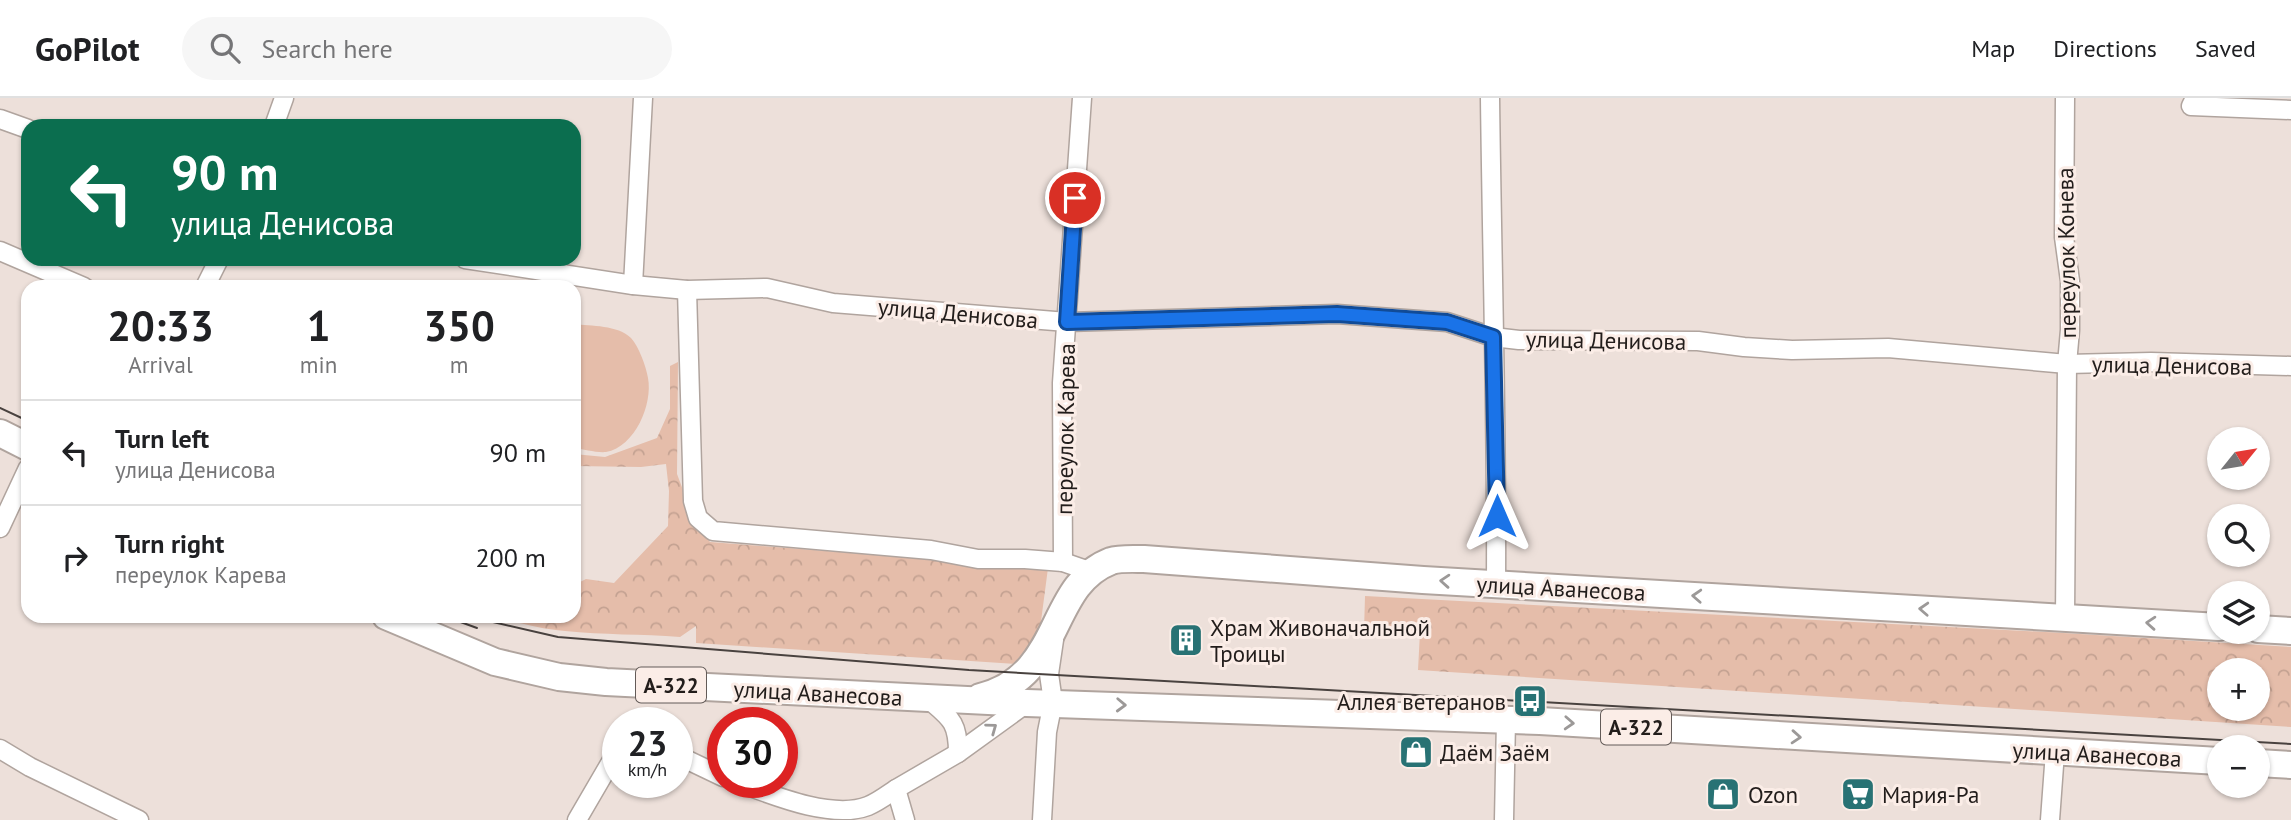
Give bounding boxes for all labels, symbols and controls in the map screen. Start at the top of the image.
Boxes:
search box [182,17,672,80]
text: GoPilot [35,27,140,70]
icon: search [206,29,244,67]
text: Search here [262,32,393,65]
text: Map [1971,33,2015,64]
text: Directions [2053,33,2157,64]
text: Saved [2195,33,2256,64]
text: 90 m [171,140,278,204]
icon: left [56,147,147,238]
street label: переулок Конева [2050,167,2082,339]
pin [1045,168,1105,228]
icon: arrive [1056,179,1094,217]
text: улица Денисова [171,202,395,244]
street label: улица Денисова [877,292,1039,334]
text: 20:33 [107,298,214,353]
text: 1 [307,298,330,353]
text: 350 [423,298,495,353]
street label: улица Денисова [1525,324,1687,356]
street label: переулок Карева [1049,343,1081,515]
street label: улица Денисова [2091,349,2253,381]
text: Arrival [128,350,193,379]
text: min [300,350,337,379]
text: m [450,350,468,379]
text: Turn left [115,422,209,455]
north arrow [2207,427,2270,490]
map controls [2207,427,2270,798]
icon: left [56,434,94,472]
text: 90 m [490,436,546,469]
text: улица Денисова [115,455,276,484]
position arrow [1460,479,1534,553]
button: search [2207,504,2270,567]
text: Turn right [115,527,224,560]
icon: right [56,539,94,577]
text: 200 m [475,541,546,574]
text: переулок Карева [115,560,287,589]
street label: улица Аванесова [1476,569,1646,607]
one-way arrow [1439,574,1450,589]
button: layers [2207,581,2270,644]
one-way arrow [1691,588,1702,603]
one-way arrow [1918,602,1929,617]
place label: Храм Живоначальной Троицы [1210,613,1430,668]
one-way arrow [2145,615,2156,630]
building icon: Храм Живоначальной Троицы [1167,621,1205,659]
button: + [2207,658,2270,721]
road number: А-322 [636,668,706,702]
street label: улица Аванесова [733,674,903,712]
bus stop icon: Аллея ветеранов [1511,682,1549,720]
place label: Аллея ветеранов [1337,687,1506,716]
one-way arrow [1116,698,1127,713]
speed limit sign: 30 [707,707,798,798]
road number: А-322 [1601,710,1671,744]
one-way arrow [1564,715,1575,730]
text: 23 [628,720,667,766]
one-way arrow [984,724,997,736]
one-way arrow [1791,729,1802,744]
shop icon: Даём Заём [1397,733,1435,771]
street label: улица Аванесова [2012,735,2182,773]
button: − [2207,735,2270,798]
place label: Даём Заём [1440,738,1550,767]
text: km/h [628,758,667,781]
shop icon: Ozon [1704,775,1742,813]
supermarket icon: Мария-Ра [1839,775,1877,813]
place label: Ozon [1748,780,1798,809]
place label: Мария-Ра [1882,780,1979,809]

